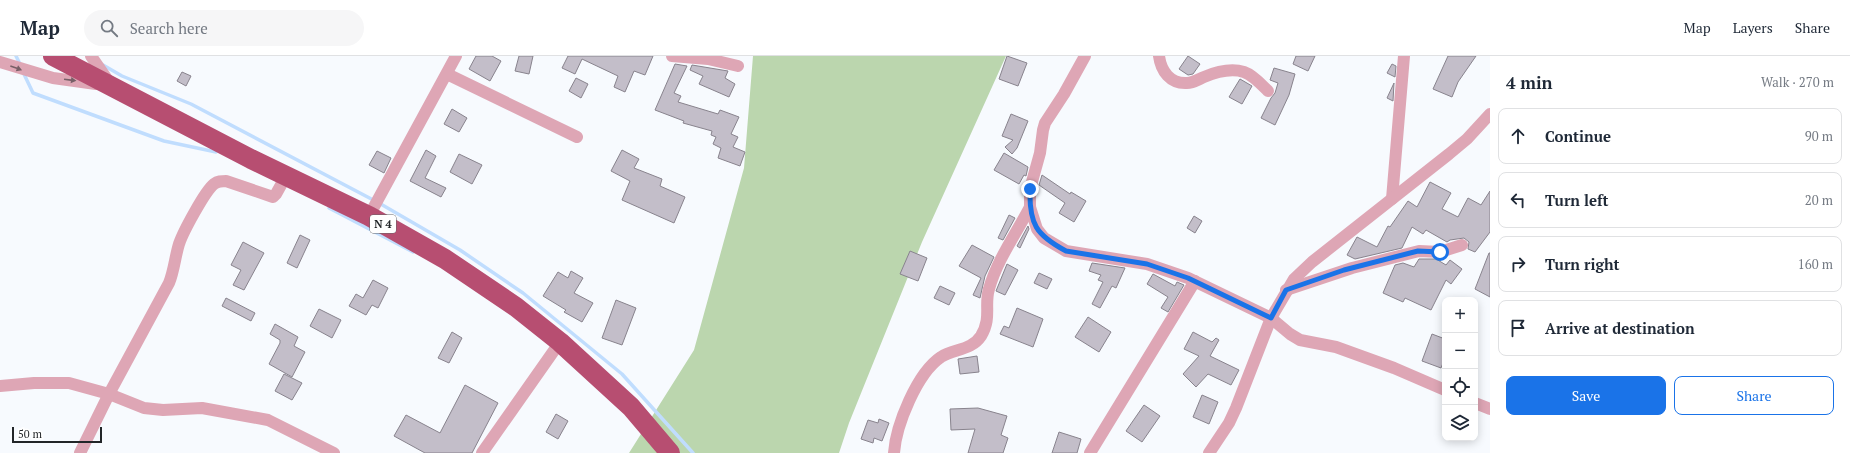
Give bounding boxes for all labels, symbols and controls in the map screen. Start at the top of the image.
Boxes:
search box [84,10,364,46]
text: Map [20,15,60,40]
icon: search [98,17,120,39]
text: Search here [130,18,208,38]
text: Map [1684,18,1711,37]
text: Layers [1733,18,1773,37]
text: Share [1795,18,1830,37]
one-way arrow [10,65,22,71]
text: 4 min [1506,71,1553,94]
text: Walk · 270 m [1761,73,1834,91]
one-way arrow [64,77,77,84]
icon: ahead [1507,125,1529,147]
text: Continue [1545,126,1611,146]
text: 90 m [1805,127,1833,145]
route end [1021,180,1039,198]
icon: left [1507,189,1529,211]
text: Turn left [1545,190,1609,210]
text: 20 m [1805,191,1833,209]
road number: N 4 [370,215,396,233]
route start [1431,243,1449,261]
icon: right [1507,253,1529,275]
text: Turn right [1545,254,1620,274]
text: 160 m [1798,255,1833,273]
map controls [1442,297,1478,441]
button: + [1442,297,1478,333]
icon: arrive [1507,317,1529,339]
text: Arrive at destination [1545,318,1695,338]
button: − [1442,333,1478,369]
button: locate [1442,369,1478,405]
button: Save [1506,376,1666,415]
button: Share [1674,376,1834,415]
button: layers [1442,405,1478,441]
scale bar [12,425,102,444]
text: 50 m [18,427,42,441]

